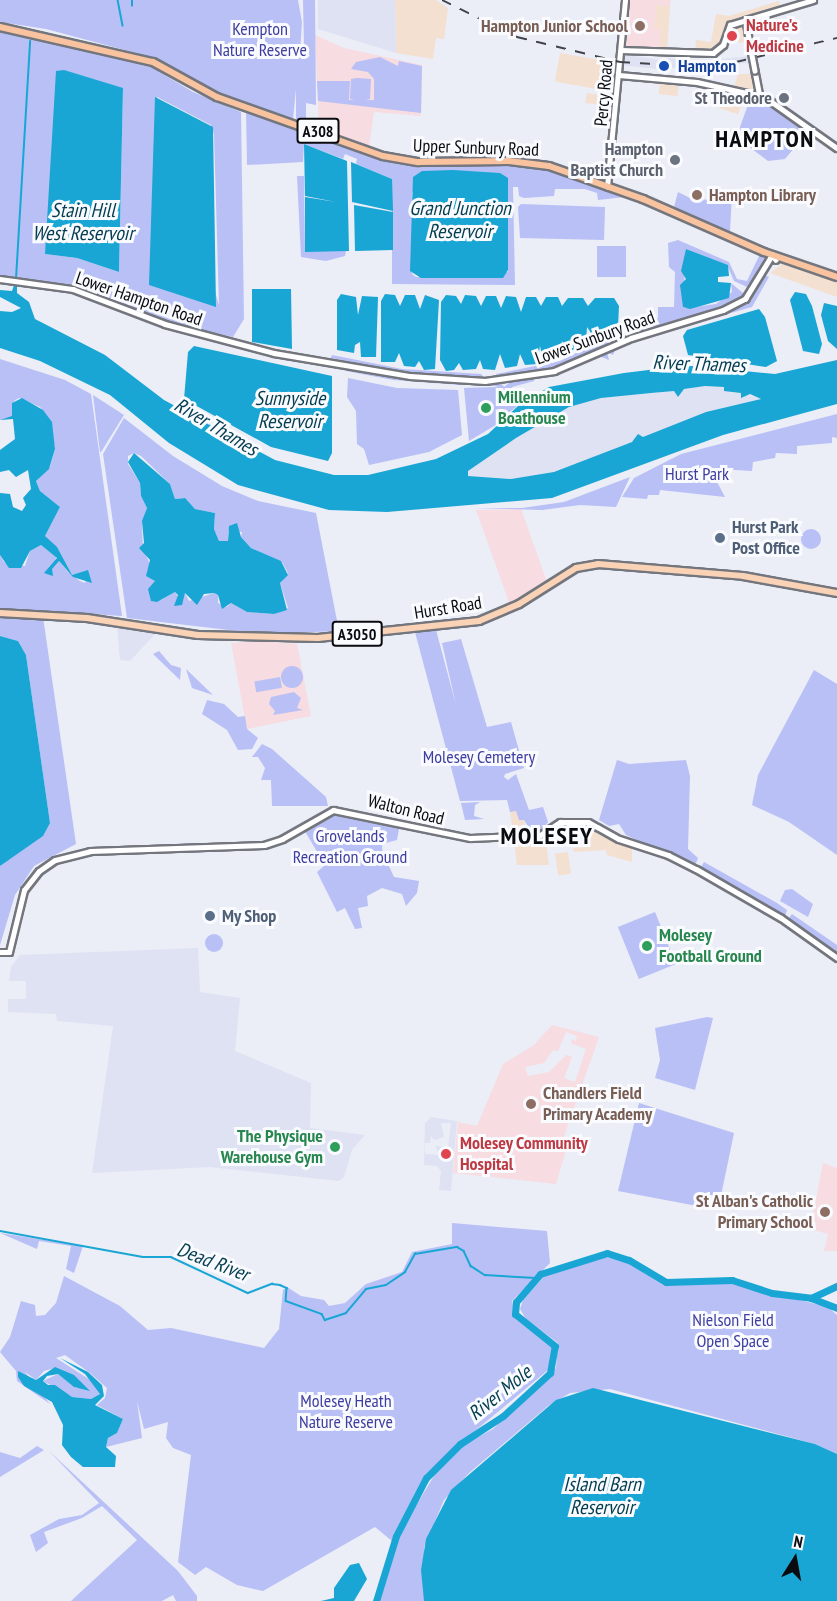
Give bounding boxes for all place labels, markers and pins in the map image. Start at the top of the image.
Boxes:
place label: Hampton Junior School [481,15,628,37]
place label: Nature's Medicine [746,15,804,57]
marker: Hampton Junior School [633,19,647,33]
marker: Nature's Medicine [723,27,741,45]
place label: Hampton [678,55,736,77]
marker: Hampton [655,57,673,75]
place label: St Theodore [694,87,772,109]
marker: St Theodore [777,91,791,105]
place label: Hampton Baptist Church [570,139,663,182]
marker: Hampton Baptist Church [668,153,682,167]
place label: Hampton Library [709,184,816,206]
marker: Hampton Library [690,188,704,202]
place label: Millennium Boathouse [498,387,571,430]
marker: Millennium Boathouse [479,401,493,415]
place label: Hurst Park Post Office [732,517,800,560]
marker: Hurst Park Post Office [713,531,727,545]
place label: My Shop [222,905,277,927]
marker: My Shop [203,909,217,923]
place label: Molesey Football Ground [659,925,762,968]
marker: Molesey Football Ground [640,939,654,953]
place label: Chandlers Field Primary Academy [543,1083,653,1126]
marker: Chandlers Field Primary Academy [524,1097,538,1111]
place label: The Physique Warehouse Gym [220,1126,323,1168]
place label: Molesey Community Hospital [460,1133,589,1176]
marker: The Physique Warehouse Gym [328,1140,342,1154]
marker: Molesey Community Hospital [437,1145,455,1163]
place label: St Alban's Catholic Primary School [695,1191,813,1234]
marker: St Alban's Catholic Primary School [818,1205,832,1219]

